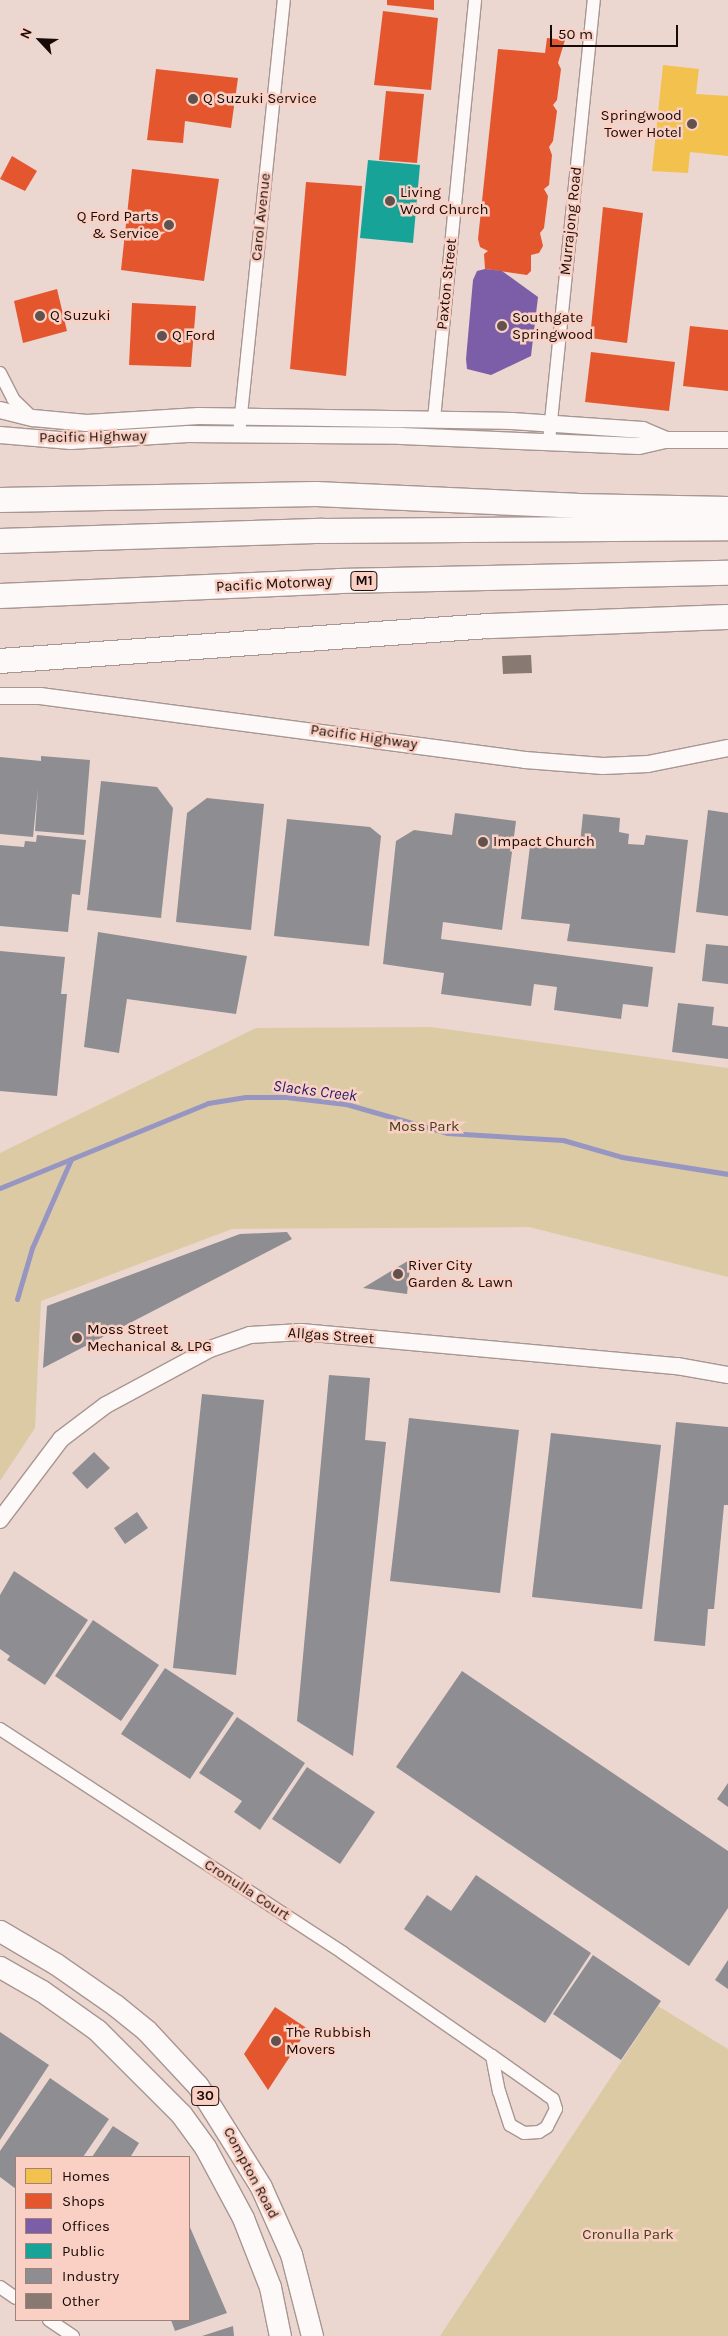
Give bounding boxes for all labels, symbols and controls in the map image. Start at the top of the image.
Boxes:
north arrow [15,15,65,65]
scale bar [553,15,680,47]
text: N [16,25,36,42]
text: 50 m [558,25,593,43]
place label: Q Suzuki Service [203,90,317,108]
marker: Q Suzuki Service [187,93,199,105]
place label: Springwood Tower Hotel [601,106,682,141]
marker: Springwood Tower Hotel [686,118,698,130]
street label: Murrajong Road [556,166,586,276]
street label: Carol Avenue [247,172,275,262]
place label: Living Word Church [400,183,489,218]
marker: Living Word Church [384,195,396,207]
place label: Q Ford Parts & Service [77,207,159,242]
marker: Q Ford Parts & Service [163,219,175,231]
street label: Paxton Street [433,237,461,331]
place label: Q Suzuki [50,307,111,325]
place label: Southgate Springwood [512,308,593,343]
marker: Q Suzuki [34,310,46,322]
marker: Southgate Springwood [496,320,508,332]
place label: Q Ford [172,327,215,345]
marker: Q Ford [156,330,168,342]
street label: Pacific Highway [39,427,147,447]
road number: M1 [350,570,378,592]
street label: Pacific Motorway [216,572,332,596]
street label: Pacific Highway [309,721,419,753]
place label: Impact Church [493,833,595,851]
marker: Impact Church [477,836,489,848]
water label: Slacks Creek [272,1076,358,1106]
park label: Moss Park [389,1118,459,1136]
place label: River City Garden & Lawn [408,1256,513,1291]
marker: River City Garden & Lawn [392,1268,404,1280]
place label: Moss Street Mechanical & LPG [87,1320,212,1355]
street label: Allgas Street [287,1324,375,1348]
marker: Moss Street Mechanical & LPG [71,1332,83,1344]
street label: Cronulla Court [201,1856,293,1924]
place label: The Rubbish Movers [286,2023,371,2058]
marker: The Rubbish Movers [270,2035,282,2047]
road number: 30 [190,2084,220,2108]
street label: Compton Road [219,2124,283,2222]
legend [15,2156,190,2321]
text: Homes [62,2167,110,2185]
text: Shops [62,2192,105,2210]
text: Offices [62,2217,110,2235]
park label: Cronulla Park [582,2226,674,2244]
text: Public [62,2242,105,2260]
text: Industry [62,2267,119,2285]
text: Other [62,2292,100,2310]

